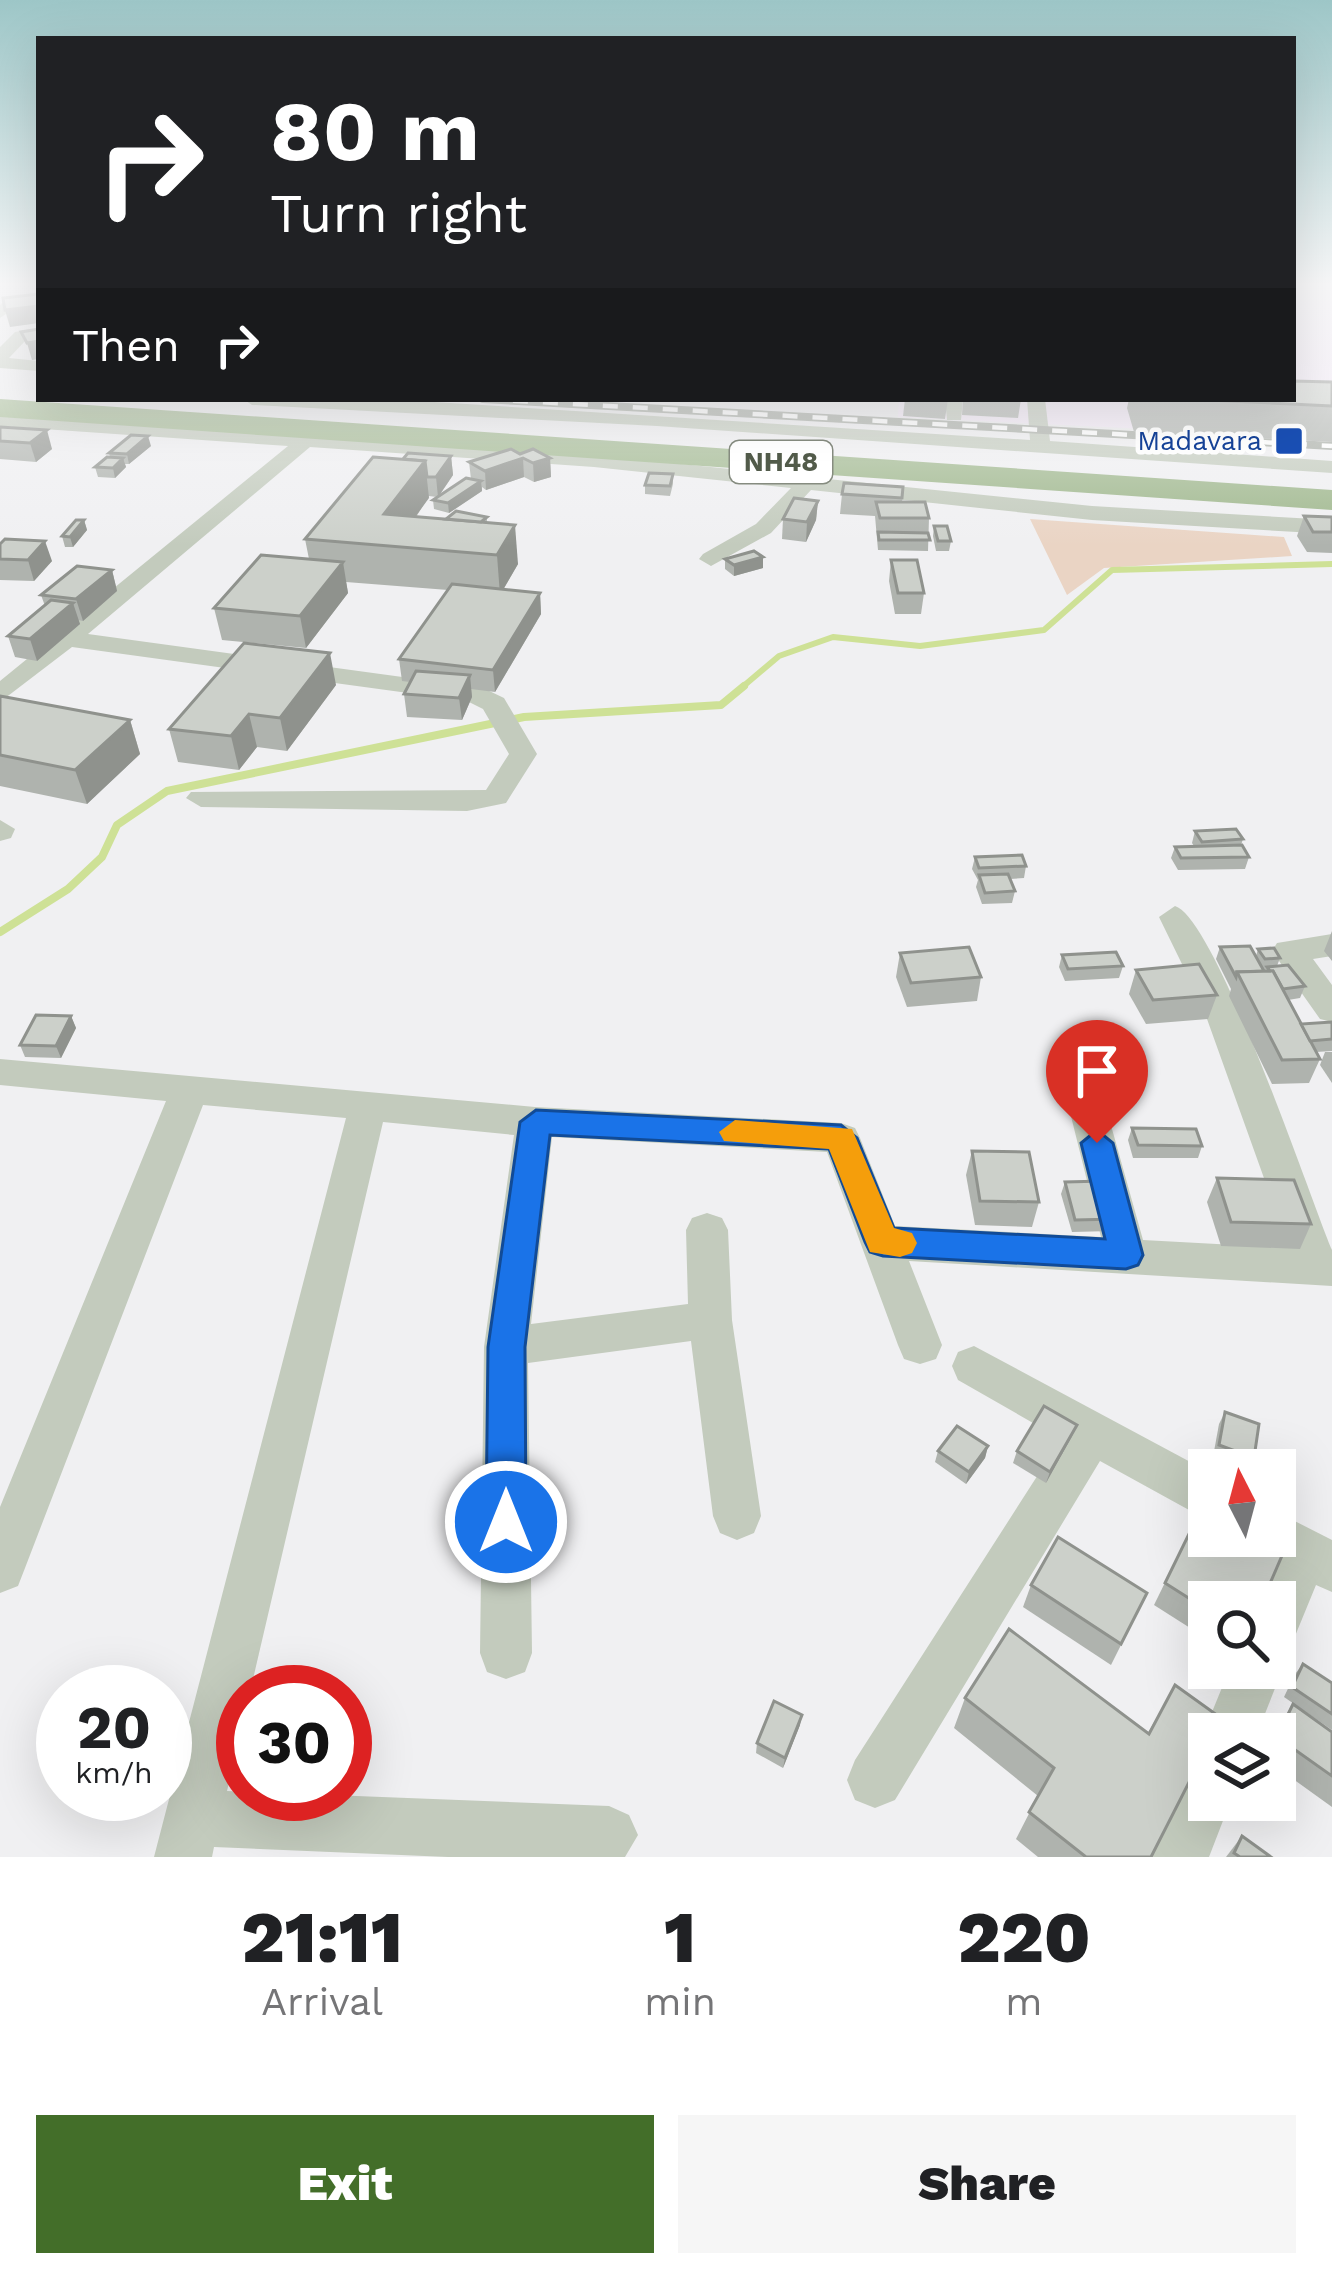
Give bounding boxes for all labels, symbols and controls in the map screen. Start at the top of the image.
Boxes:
text: 80 m [270,82,480,180]
icon: right [72,84,228,240]
text: Turn right [270,182,527,245]
icon: right [204,312,270,378]
text: Then [72,319,180,372]
place label: Madavara [1137,425,1262,457]
marker: Madavara [1273,425,1305,457]
road number: NH48 [730,441,832,483]
pin [1046,1020,1148,1143]
icon: arrive [1064,1038,1130,1104]
north arrow [1188,1449,1296,1557]
map controls [1188,1449,1296,1821]
position arrow [443,1459,569,1585]
button: search [1188,1581,1296,1689]
speed limit sign: 30 [216,1665,372,1821]
text: 20 [77,1692,151,1763]
button: layers [1188,1713,1296,1821]
text: km/h [75,1755,153,1790]
text: 21:11 [241,1895,403,1979]
text: 1 [664,1895,696,1979]
text: 220 [957,1895,1091,1979]
text: Arrival [261,1979,383,2024]
text: min [644,1979,716,2024]
text: m [1005,1979,1043,2024]
button: Exit [36,2115,654,2253]
button: Share [678,2115,1296,2253]

